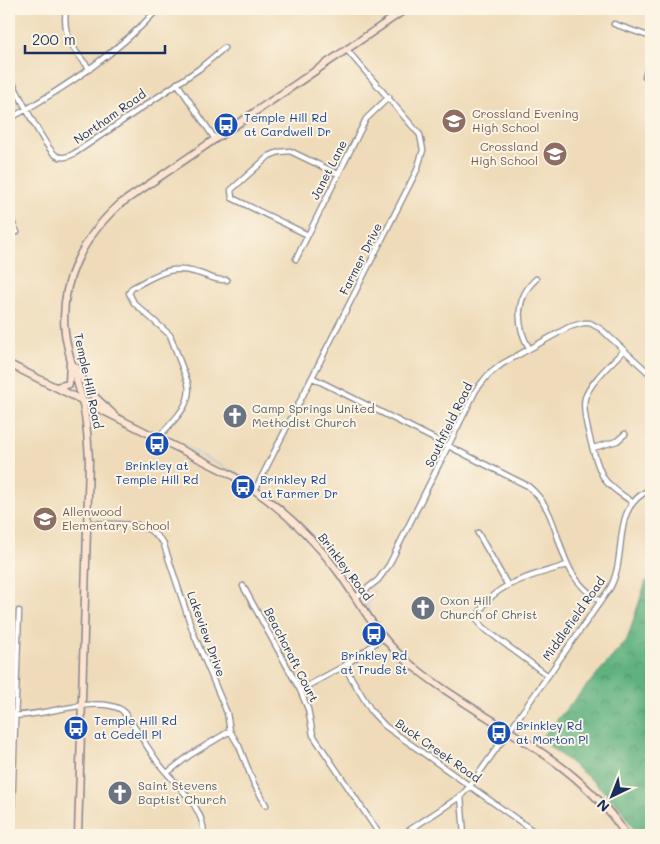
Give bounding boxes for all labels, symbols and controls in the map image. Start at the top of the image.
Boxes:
scale bar [25,22,165,54]
text: 200 m [32,29,76,49]
street label: Northam Road [70,85,149,147]
place label: Crossland Evening High School [472,105,579,135]
school or university icon: Crossland Evening High School [441,108,467,134]
place label: Temple Hill Rd at Cardwell Dr [244,109,331,139]
bus stop icon: Temple Hill Rd at Cardwell Dr [213,112,239,138]
street label: Janet Lane [306,137,350,202]
place label: Crossland High School [470,138,538,168]
school or university icon: Crossland High School [542,141,568,167]
street label: Farmer Drive [335,220,385,297]
street label: Temple Hill Road [71,332,107,430]
street label: Southfield Road [421,379,476,470]
place label: Camp Springs United Methodist Church [252,400,375,430]
church icon: Camp Springs United Methodist Church [222,403,248,429]
bus stop icon: Brinkley at Temple Hill Rd [144,431,170,457]
place label: Brinkley at Temple Hill Rd [116,457,199,487]
place label: Brinkley Rd at Farmer Dr [260,471,338,501]
bus stop icon: Brinkley Rd at Farmer Dr [230,474,256,500]
place label: Allenwood Elementary School [62,503,170,533]
school or university icon: Allenwood Elementary School [32,506,58,532]
street label: Brinkley Road [315,529,377,604]
street label: Middlefield Road [538,573,608,664]
street label: Lakeview Drive [184,589,230,679]
place label: Oxon Hill Church of Christ [440,592,537,622]
church icon: Oxon Hill Church of Christ [410,595,436,621]
street label: Beachcraft Court [261,605,323,705]
bus stop icon: Brinkley Rd at Trude St [361,621,387,647]
place label: Brinkley Rd at Trude St [341,647,407,677]
place label: Temple Hill Rd at Cedell Pl [94,712,177,742]
bus stop icon: Temple Hill Rd at Cedell Pl [63,715,89,741]
street label: Buck Creek Road [393,715,485,786]
place label: Brinkley Rd at Morton Pl [516,717,589,747]
bus stop icon: Brinkley Rd at Morton Pl [486,720,512,746]
north arrow [588,772,638,822]
place label: Saint Stevens Baptist Church [138,777,226,807]
church icon: Saint Stevens Baptist Church [107,780,133,806]
text: N [592,795,613,816]

